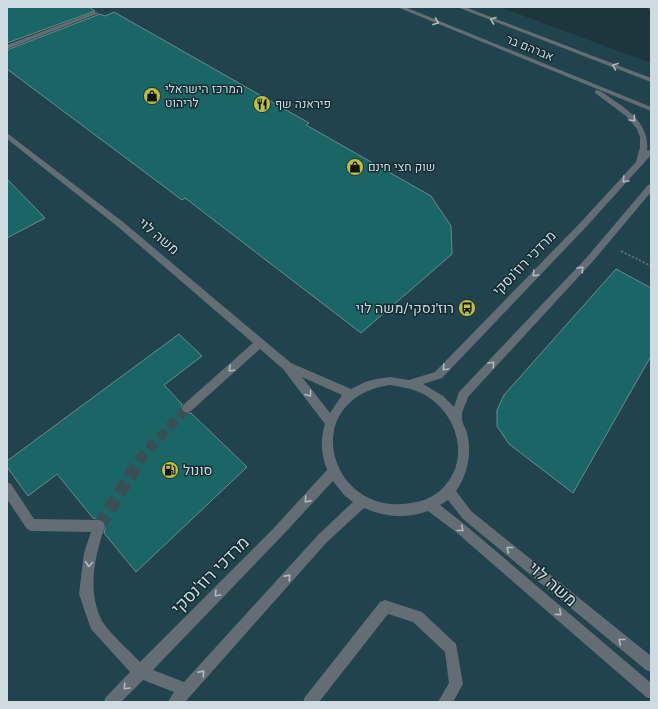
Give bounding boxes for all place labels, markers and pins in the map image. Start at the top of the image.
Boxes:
place label: המרכז הישראלי לריהוט [165,81,243,111]
shop icon: המרכז הישראלי לריהוט [142,86,162,106]
restaurant icon: פיראנה שף [252,94,272,114]
place label: פיראנה שף [275,96,331,112]
shop icon: שוק חצי חינם [345,157,365,177]
place label: שוק חצי חינם [368,159,435,175]
bus stop icon: רוז׳נסקי/משה לוי [457,298,477,318]
place label: רוז׳נסקי/משה לוי [356,299,454,317]
fuel station icon: סונול [160,460,180,480]
place label: סונול [183,461,212,479]

